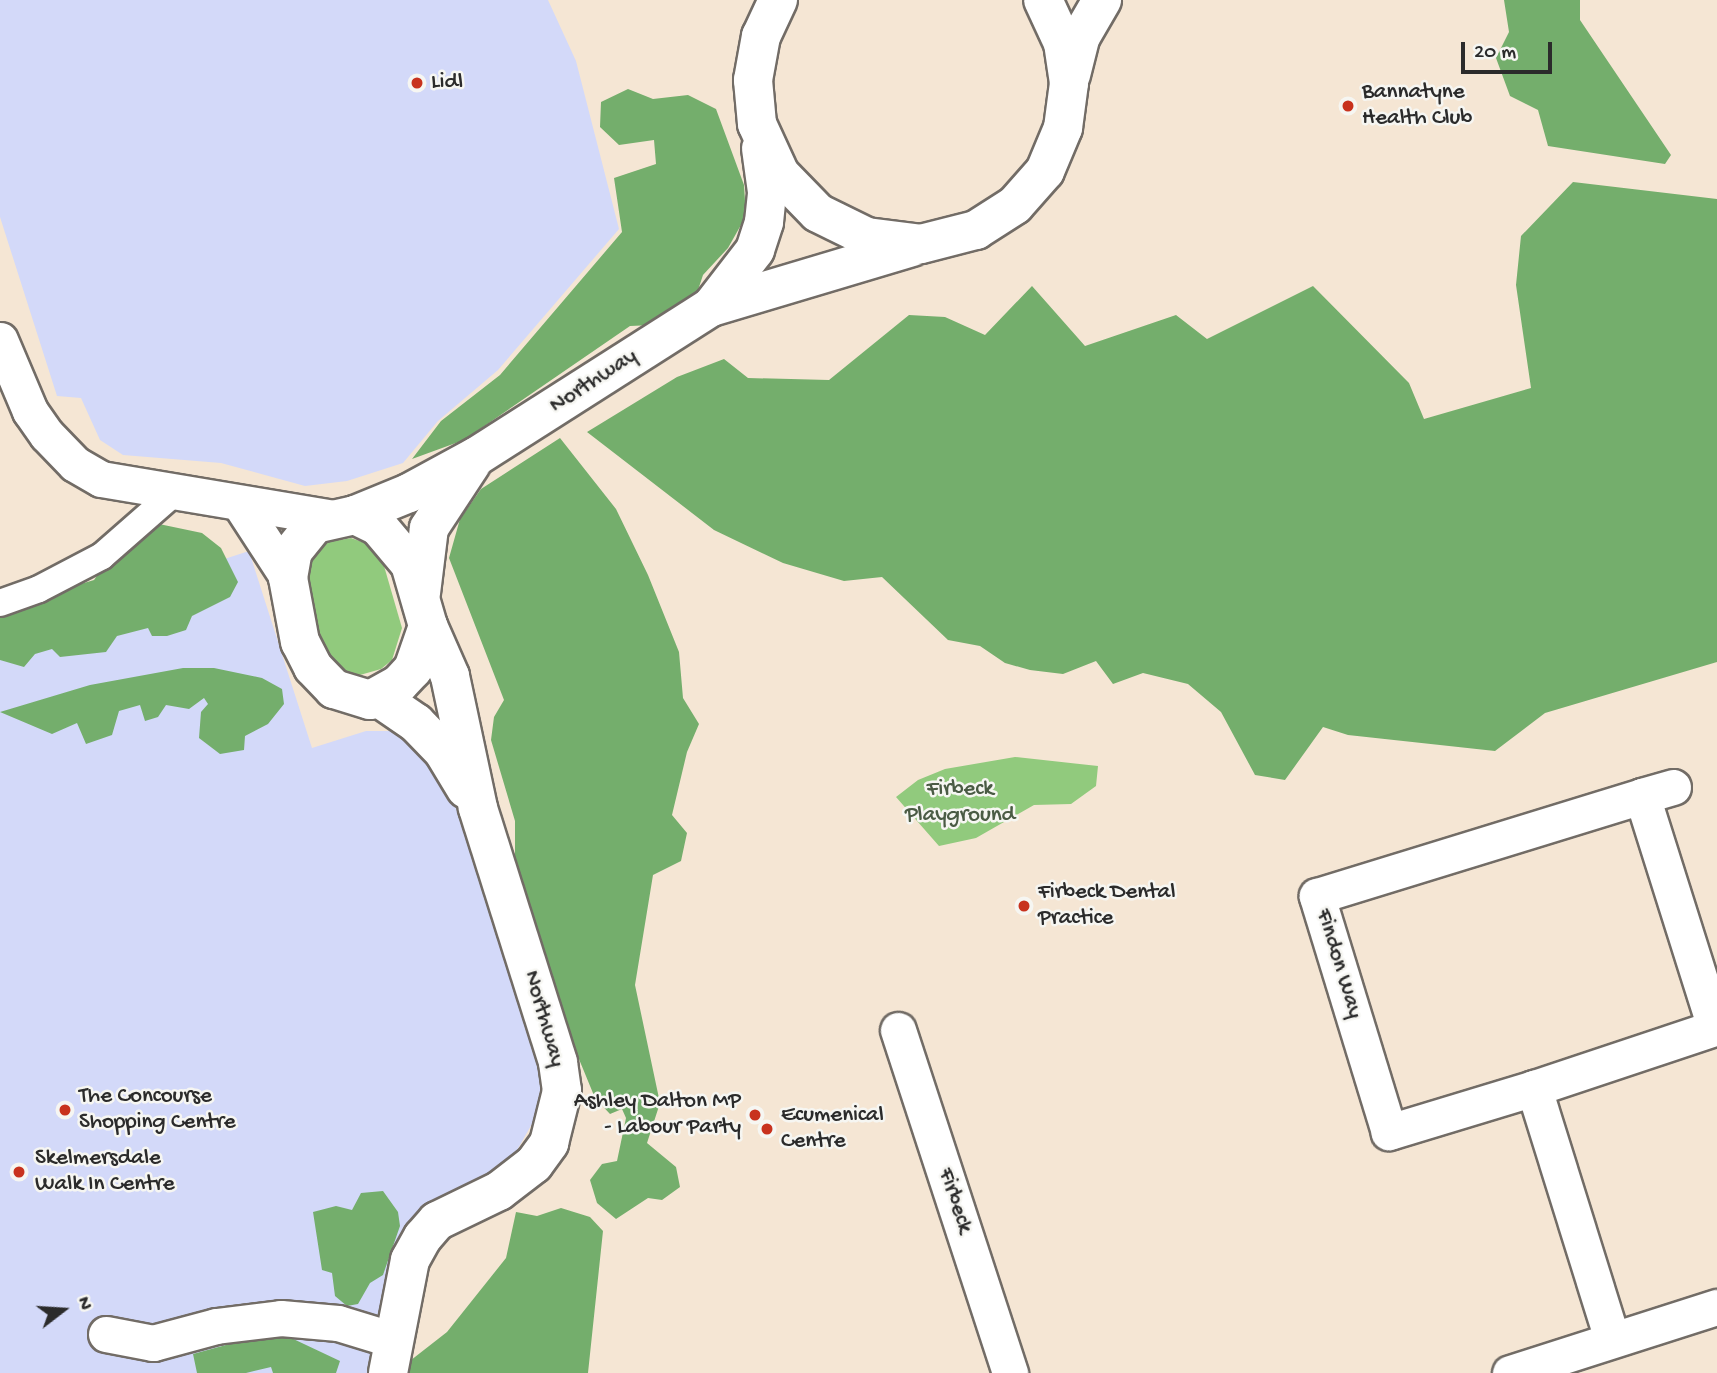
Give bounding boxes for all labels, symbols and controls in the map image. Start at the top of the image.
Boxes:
scale bar [1465,28,1556,72]
text: 20 m [1474,41,1516,66]
place label: Lidl [431,69,463,97]
marker: Lidl [409,75,425,91]
place label: Bannatyne Health Club [1362,79,1472,133]
marker: Bannatyne Health Club [1340,98,1356,114]
street label: Northway [545,344,643,420]
park label: Firbeck Playground [905,776,1015,830]
place label: Firbeck Dental Practice [1038,879,1175,933]
marker: Firbeck Dental Practice [1016,898,1032,914]
street label: Findon Way [1308,906,1368,1022]
street label: Northway [516,968,570,1070]
place label: The Concourse Shopping Centre [79,1083,236,1137]
place label: Ashley Dalton MP - Labour Party [574,1088,741,1142]
marker: The Concourse Shopping Centre [57,1102,73,1118]
place label: Ecumenical Centre [781,1102,884,1156]
marker: Ashley Dalton MP - Labour Party [747,1107,763,1123]
marker: Ecumenical Centre [759,1121,775,1137]
place label: Skelmersdale Walk In Centre [35,1145,175,1199]
marker: Skelmersdale Walk In Centre [9,1162,29,1182]
street label: Firbeck [931,1165,977,1237]
north arrow [28,1275,98,1345]
text: N [71,1294,96,1313]

